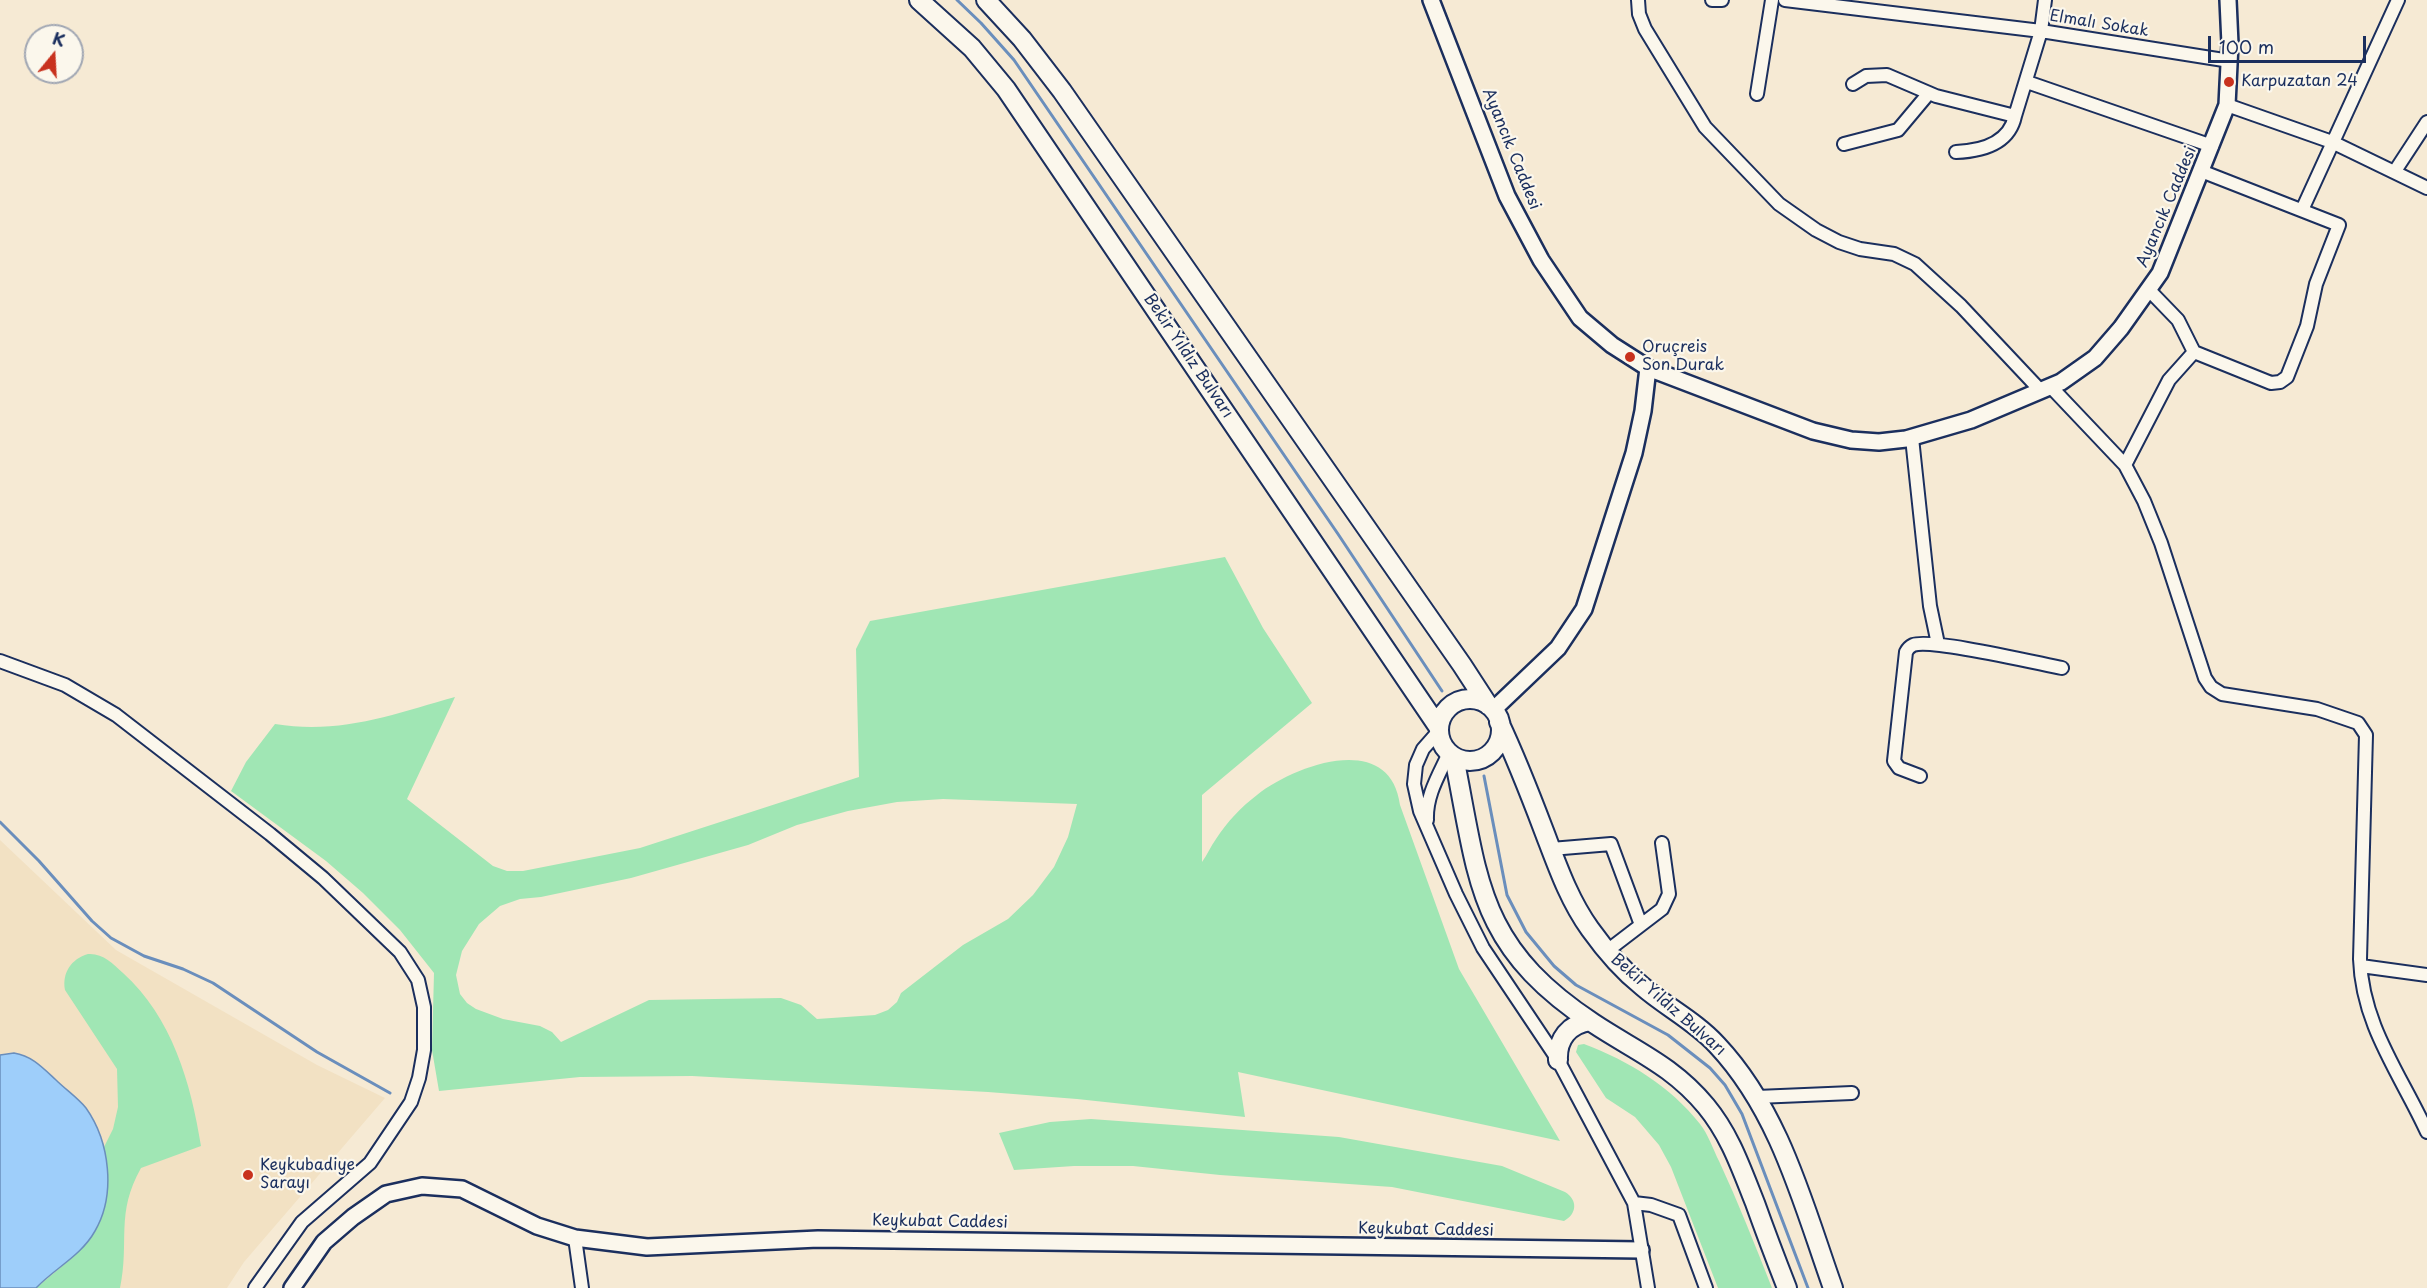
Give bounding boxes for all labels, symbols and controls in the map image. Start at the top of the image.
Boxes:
street label: Elmalı Sokak [2048,7,2150,41]
north arrow [24,24,84,84]
scale bar [2211,24,2368,62]
text: K [50,26,68,52]
text: 100 m [2219,33,2274,60]
place label: Karpuzatan 24 [2241,72,2358,92]
marker: Karpuzatan 24 [2222,75,2236,89]
street label: Ayancık Caddesi [1478,85,1544,213]
street label: Ayancık Caddesi [2133,144,2201,270]
street label: Bekir Yıldız Bulvarı [1139,290,1237,422]
place label: Oruçreis Son Durak [1642,338,1724,376]
marker: Oruçreis Son Durak [1623,350,1637,364]
street label: Bekir Yıldız Bulvarı [1607,950,1729,1060]
place label: Keykubadiye Sarayı [260,1156,355,1194]
marker: Keykubadiye Sarayı [241,1168,255,1182]
street label: Keykubat Caddesi [872,1211,1008,1233]
street label: Keykubat Caddesi [1358,1219,1494,1241]

